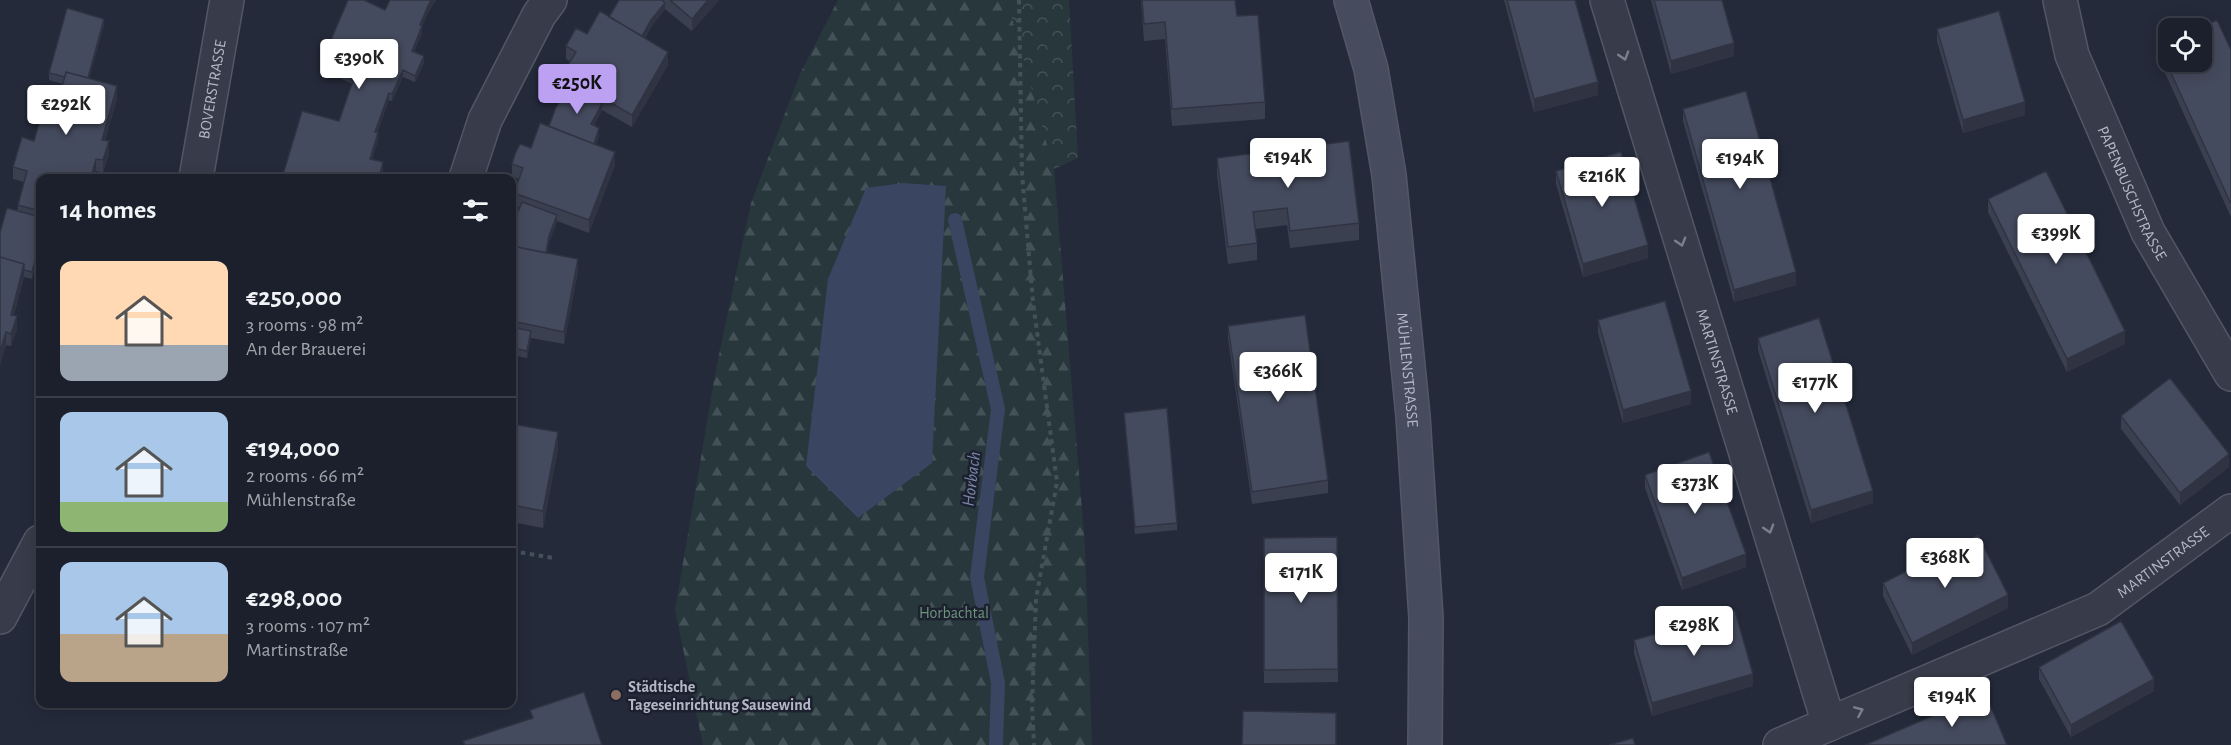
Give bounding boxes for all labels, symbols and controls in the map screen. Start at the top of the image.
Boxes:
map controls [2158,18,2212,72]
button: locate [2158,18,2212,72]
street label: BOVERSTRASSE [196,38,229,140]
pin: €390K [317,39,401,90]
text: €390K [334,48,384,68]
one-way arrow [1617,50,1629,61]
pin: €250K [535,64,619,115]
text: €250K [552,73,602,93]
pin: €292K [24,85,108,136]
text: €292K [41,94,91,114]
street label: PAPENBUSCHSTRASSE [2095,124,2170,263]
pin: €194K [1246,138,1330,189]
pin: €194K [1698,139,1782,190]
text: €194K [1264,147,1312,167]
text: €194K [1716,148,1764,168]
pin: €216K [1560,157,1644,208]
text: €216K [1578,166,1626,186]
icon: filters [459,194,492,227]
text: 14 homes [60,197,156,223]
pin: €399K [2014,214,2098,265]
text: €399K [2032,223,2080,243]
one-way arrow [1674,236,1686,247]
text: €250,000 [246,284,342,310]
icon: home [108,285,180,357]
street label: MARTINSTRASSE [1693,307,1741,417]
street label: MÜHLENSTRASSE [1394,312,1421,428]
text: 3 rooms · 98 m² [246,315,363,335]
text: An der Brauerei [246,339,366,359]
pin: €366K [1236,352,1320,403]
text: €366K [1254,361,1302,381]
pin: €177K [1773,363,1857,414]
text: €177K [1792,372,1838,392]
text: €194,000 [246,435,340,461]
icon: home [108,436,180,508]
water label: Horbach [960,451,984,508]
pin: €373K [1653,464,1737,515]
text: 2 rooms · 66 m² [246,466,364,486]
text: €373K [1672,473,1718,493]
text: Mühlenstraße [246,490,356,510]
one-way arrow [1762,523,1774,534]
street label: MARTINSTRASSE [2114,523,2212,601]
pin: €368K [1903,538,1987,589]
text: €368K [1920,547,1970,567]
pin: €171K [1259,553,1343,604]
text: €171K [1279,562,1323,582]
text: €298,000 [246,585,342,611]
icon: home [108,586,180,658]
park label: Horbachtal [919,605,989,621]
pin: €298K [1652,606,1736,657]
text: €298K [1669,615,1719,635]
text: 3 rooms · 107 m² [246,616,370,636]
text: Martinstraße [246,640,348,660]
pin: €194K [1910,677,1994,728]
place label: Städtische Tageseinrichtung Sausewind [628,679,812,713]
text: €194K [1928,686,1976,706]
marker: Städtische Tageseinrichtung Sausewind [609,688,623,702]
one-way arrow [1853,706,1864,718]

